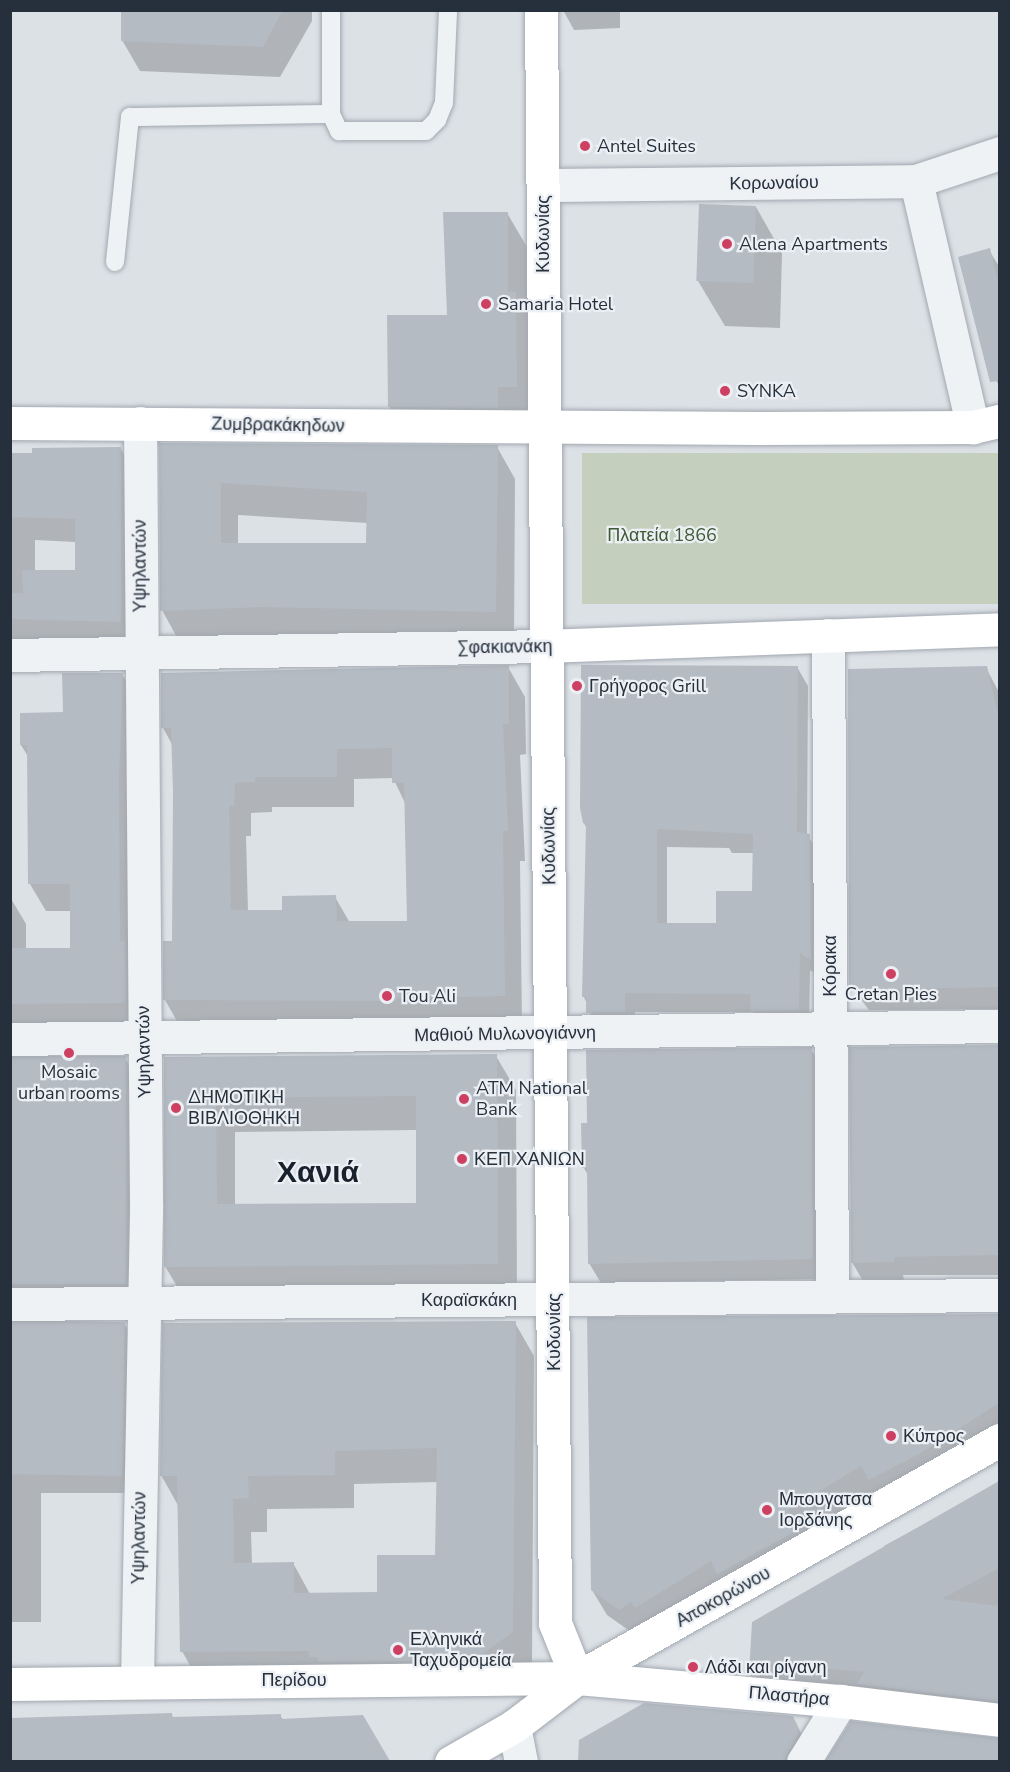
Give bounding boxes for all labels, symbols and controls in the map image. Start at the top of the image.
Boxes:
place label: Antel Suites [597,135,696,157]
marker: Antel Suites [578,139,592,153]
street label: Κορωναίου [729,171,819,195]
street label: Κυδωνίας [532,195,554,273]
place label: Alena Apartments [739,233,888,255]
marker: Alena Apartments [720,237,734,251]
place label: Samaria Hotel [498,293,613,315]
marker: Samaria Hotel [479,297,493,311]
place label: SYNKA [737,380,796,402]
marker: SYNKA [718,384,732,398]
street label: Ζυμβρακάκηδων [211,413,345,437]
street label: Υψηλαντών [129,520,151,612]
park label: Πλατεία 1866 [607,524,717,546]
street label: Σφακιανάκη [457,635,553,659]
place label: Γρήγορος Grill [589,675,706,697]
marker: Γρήγορος Grill [570,679,584,693]
street label: Κυδωνίας [538,807,560,885]
street label: Κόρακα [819,935,841,997]
marker: Cretan Pies [884,967,898,981]
place label: Cretan Pies [845,983,937,1005]
place label: Tou Ali [399,985,456,1007]
marker: Tou Ali [380,989,394,1003]
street label: Υψηλαντών [132,1005,156,1099]
street label: Μαθιού Μυλωνογιάννη [414,1022,596,1046]
marker: Mosaic urban rooms [62,1046,76,1060]
place label: Mosaic urban rooms [18,1062,120,1104]
place label: ATM National Bank [476,1078,587,1120]
place label: ΔΗΜΟΤΙΚΗ ΒΙΒΛΙΟΘΗΚΗ [188,1087,300,1130]
marker: ATM National Bank [457,1092,471,1106]
marker: ΔΗΜΟΤΙΚΗ ΒΙΒΛΙΟΘΗΚΗ [169,1101,183,1115]
place label: ΚΕΠ ΧΑΝΙΩΝ [474,1148,585,1170]
marker: ΚΕΠ ΧΑΝΙΩΝ [455,1152,469,1166]
district label: Χανιά [277,1155,359,1191]
street label: Καραϊσκάκη [421,1289,517,1311]
street label: Κυδωνίας [543,1293,565,1371]
place label: Κύπρος [903,1425,964,1447]
marker: Κύπρος [884,1429,898,1443]
place label: Μπουγατσα Ιορδάνης [779,1489,872,1532]
street label: Υψηλαντών [127,1491,151,1585]
marker: Μπουγατσα Ιορδάνης [760,1503,774,1517]
street label: Αποκορώνου [672,1562,774,1632]
place label: Ελληνικά Ταχυδρομεία [410,1629,512,1672]
marker: Ελληνικά Ταχυδρομεία [391,1643,405,1657]
place label: Λάδι και ρίγανη [705,1656,827,1678]
marker: Λάδι και ρίγανη [686,1660,700,1674]
street label: Περίδου [261,1669,327,1691]
street label: Πλαστήρα [748,1682,830,1710]

